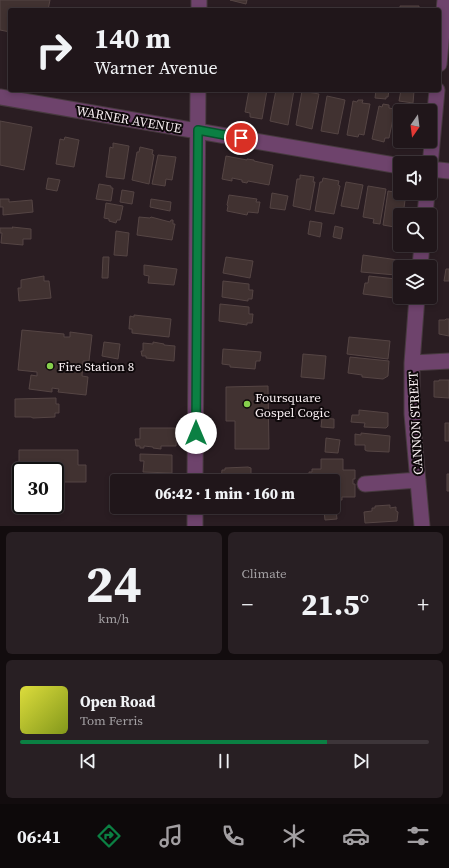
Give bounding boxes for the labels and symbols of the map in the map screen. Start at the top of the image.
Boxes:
street label: WARNER AVENUE [75,102,183,137]
north arrow [393,104,437,148]
pin [224,121,258,155]
place label: Fire Station 8 [58,358,134,375]
marker: Fire Station 8 [45,361,55,371]
street label: CANNON STREET [404,371,427,475]
place label: Foursquare Gospel Cogic [255,389,330,421]
marker: Foursquare Gospel Cogic [242,399,252,409]
position arrow [175,412,217,454]
speed limit sign: 30 [12,462,64,514]

